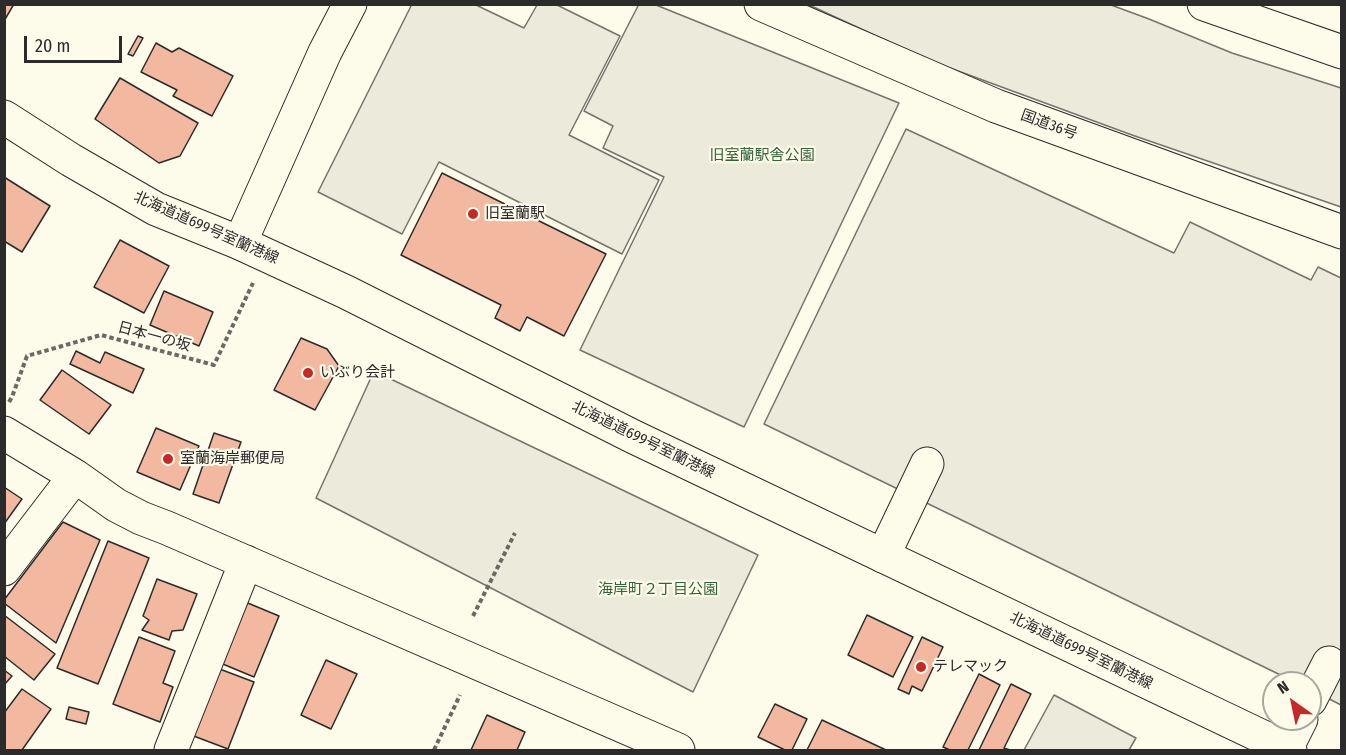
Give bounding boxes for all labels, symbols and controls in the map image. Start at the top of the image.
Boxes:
scale bar [27,24,124,62]
text: 20 m [35,35,70,57]
street label: 国道36号 [1018,106,1080,144]
park label: 旧室蘭駅舎公園 [710,147,814,165]
street label: 北海道道699号室蘭港線 [131,188,281,268]
place label: 旧室蘭駅 [485,205,545,223]
marker: 旧室蘭駅 [466,207,480,221]
street label: 日本一の坂 [115,319,193,355]
place label: いぶり会計 [320,364,395,382]
marker: いぶり会計 [301,366,315,380]
street label: 北海道道699号室蘭港線 [569,398,717,482]
place label: 室蘭海岸郵便局 [180,450,285,468]
marker: 室蘭海岸郵便局 [161,452,175,466]
park label: 海岸町２丁目公園 [598,581,718,599]
street label: 北海道道699号室蘭港線 [1007,609,1155,693]
place label: テレマック [933,658,1008,676]
marker: テレマック [914,660,928,674]
north arrow [1262,671,1322,731]
text: N [1274,677,1292,698]

